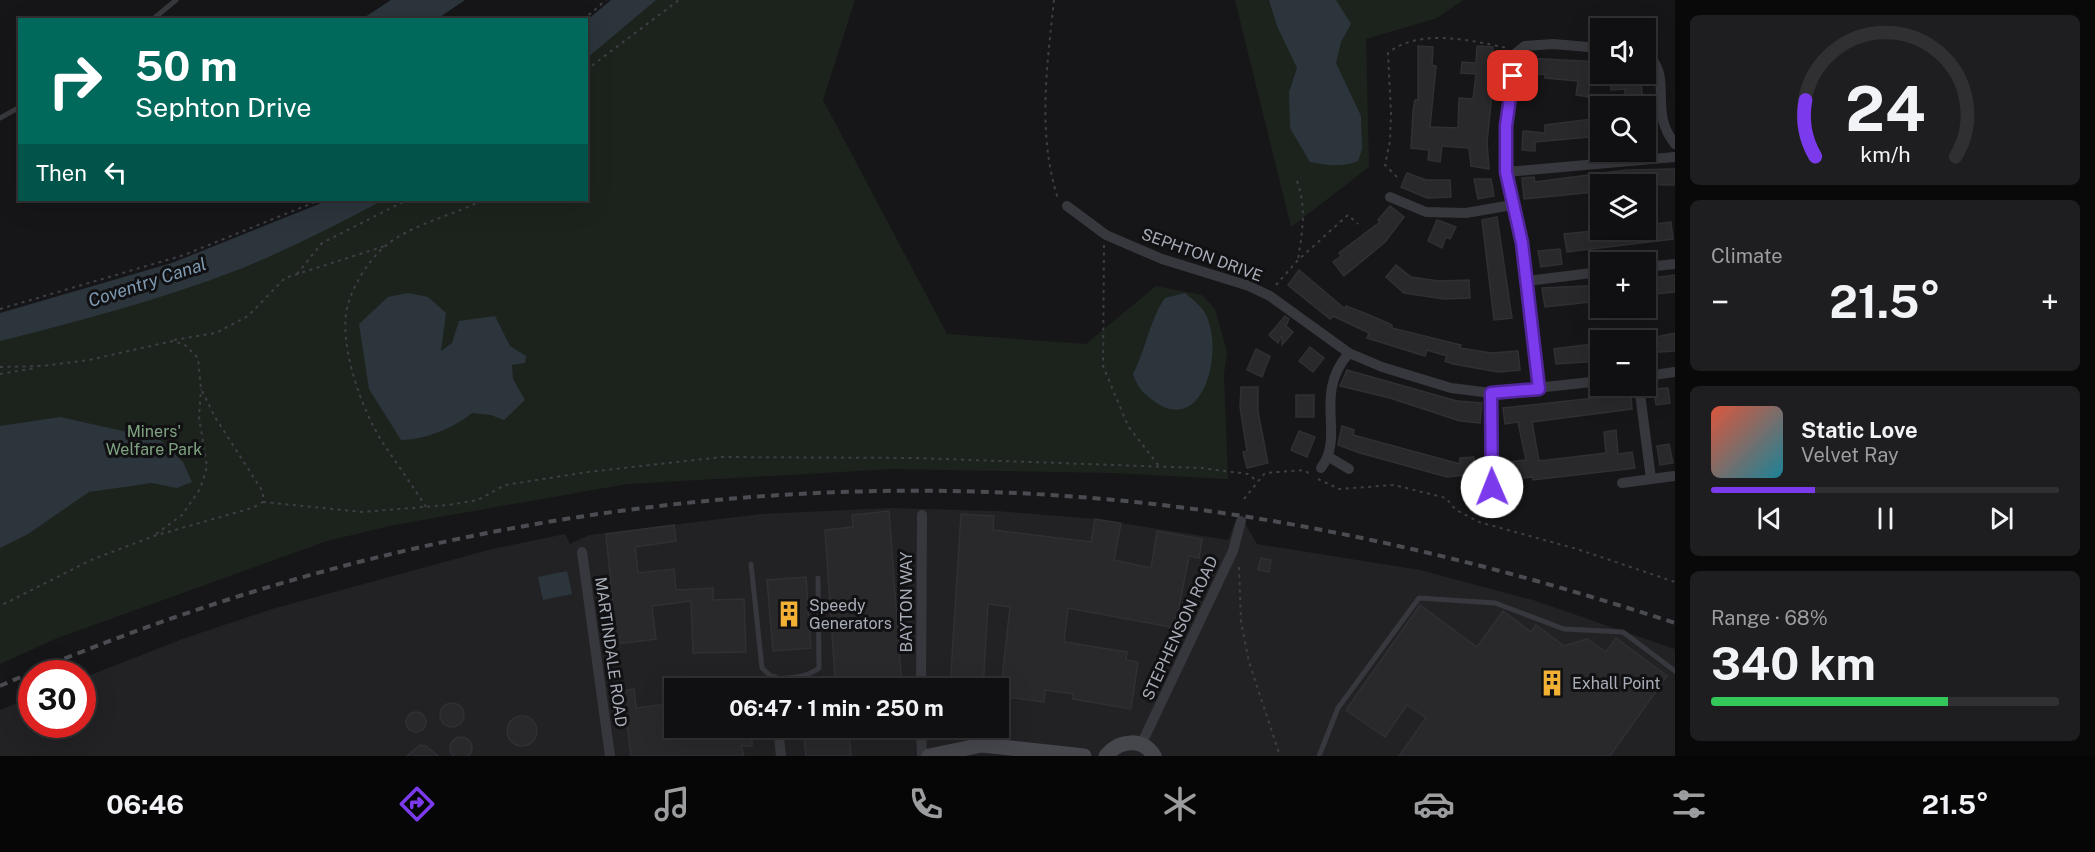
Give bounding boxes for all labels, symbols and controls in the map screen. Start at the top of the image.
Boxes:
map controls [1590,18,1656,396]
button: sound [1590,18,1656,84]
text: 50 m [135,41,238,90]
icon: right [36,42,114,120]
pin [1487,50,1538,101]
icon: arrive [1496,59,1529,92]
text: 24 [1845,72,1925,145]
text: Sephton Drive [135,91,312,123]
button: search [1590,96,1656,162]
text: km/h [1860,143,1910,168]
icon: left [99,156,132,189]
text: Then [36,160,87,186]
button: layers [1590,174,1656,240]
street label: SEPHTON DRIVE [1139,224,1265,286]
text: Climate [1711,244,1783,268]
button: + [1590,252,1656,318]
water label: Coventry Canal [85,253,209,311]
text: 21.5° [1829,275,1941,328]
text: − [1711,283,1729,321]
text: + [2041,283,2059,321]
button: − [1590,330,1656,396]
text: Static Love [1801,417,1918,443]
park label: Miners' Welfare Park [106,422,202,459]
text: Velvet Ray [1801,443,1899,467]
position arrow [1460,455,1524,519]
icon: previous [1753,502,1786,535]
icon: pause [1869,502,1902,535]
icon: next [1985,502,2018,535]
street label: BAYTON WAY [897,551,916,653]
street label: STEPHENSON ROAD [1138,553,1222,703]
street label: MARTINDALE ROAD [591,576,631,728]
place label: Speedy Generators [809,596,892,633]
building icon: Speedy Generators [774,599,804,629]
text: Range · 68% [1711,606,1828,630]
text: 340 km [1711,637,1876,690]
speed limit sign: 30 [18,660,96,738]
building icon: Exhall Point [1537,668,1567,698]
place label: Exhall Point [1572,674,1660,693]
text: 06:47 · 1 min · 250 m [729,695,944,721]
icon: directions [396,783,438,825]
icon: music [651,783,693,825]
icon: phone [905,783,947,825]
icon: climate [1159,783,1201,825]
icon: car [1413,783,1455,825]
icon: filters [1668,783,1710,825]
text: 06:46 [106,788,184,820]
text: 21.5° [1922,788,1989,820]

